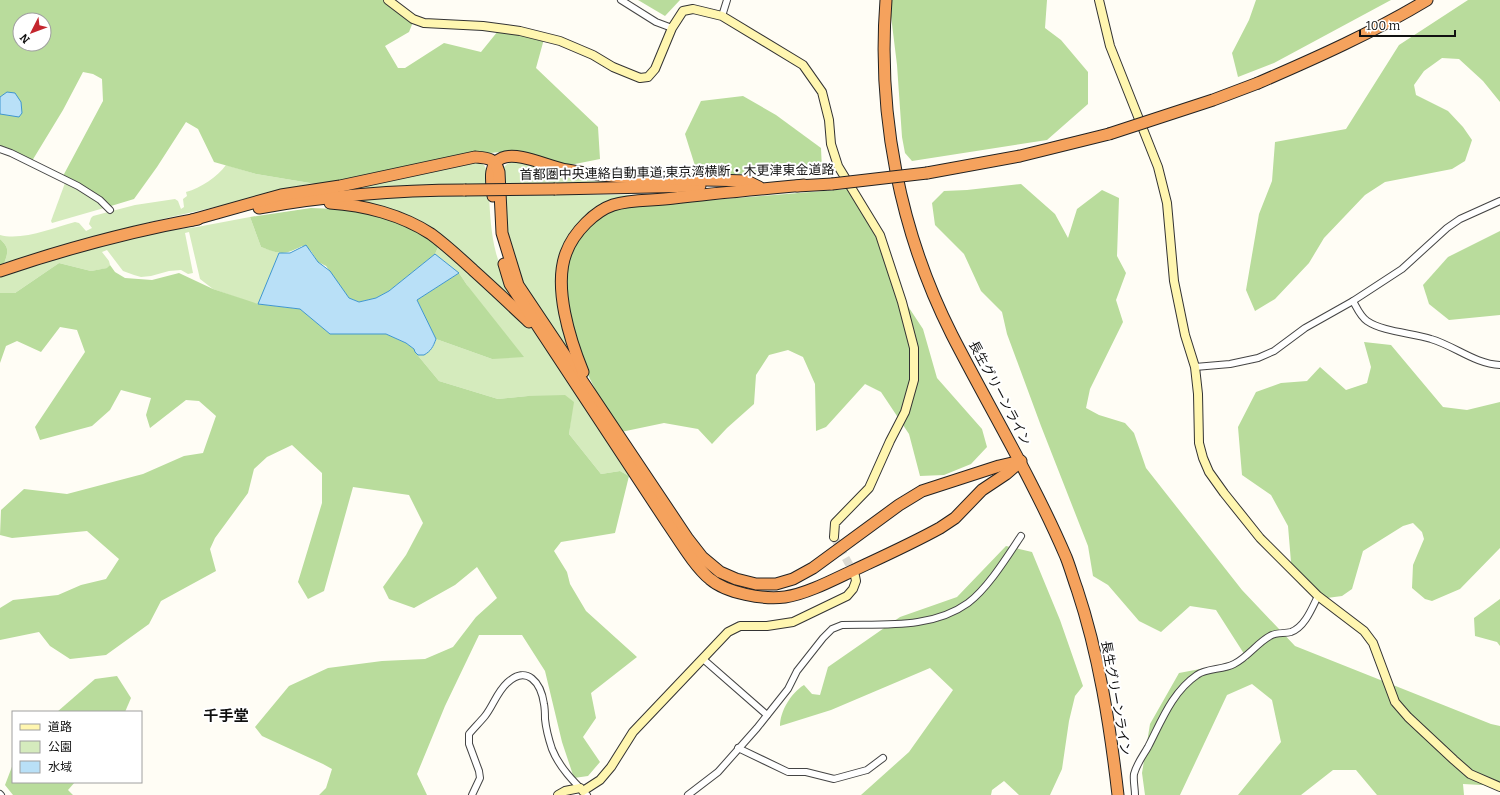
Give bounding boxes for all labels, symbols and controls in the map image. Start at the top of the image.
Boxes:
north arrow [12,12,52,52]
scale bar [1360,12,1455,38]
text: 100 m [1366,19,1401,33]
text: N [17,30,33,46]
street label: 首都圏中央連絡自動車道;東京湾横断・木更津東金道路 [519,162,835,182]
street label: 長生グリーンライン [966,338,1034,448]
street label: 長生グリーンライン [1099,639,1133,757]
district label: 千手堂 [203,707,249,725]
legend [12,711,142,783]
text: 道路 [48,720,72,734]
text: 公園 [48,740,72,754]
text: 水域 [48,760,72,774]

